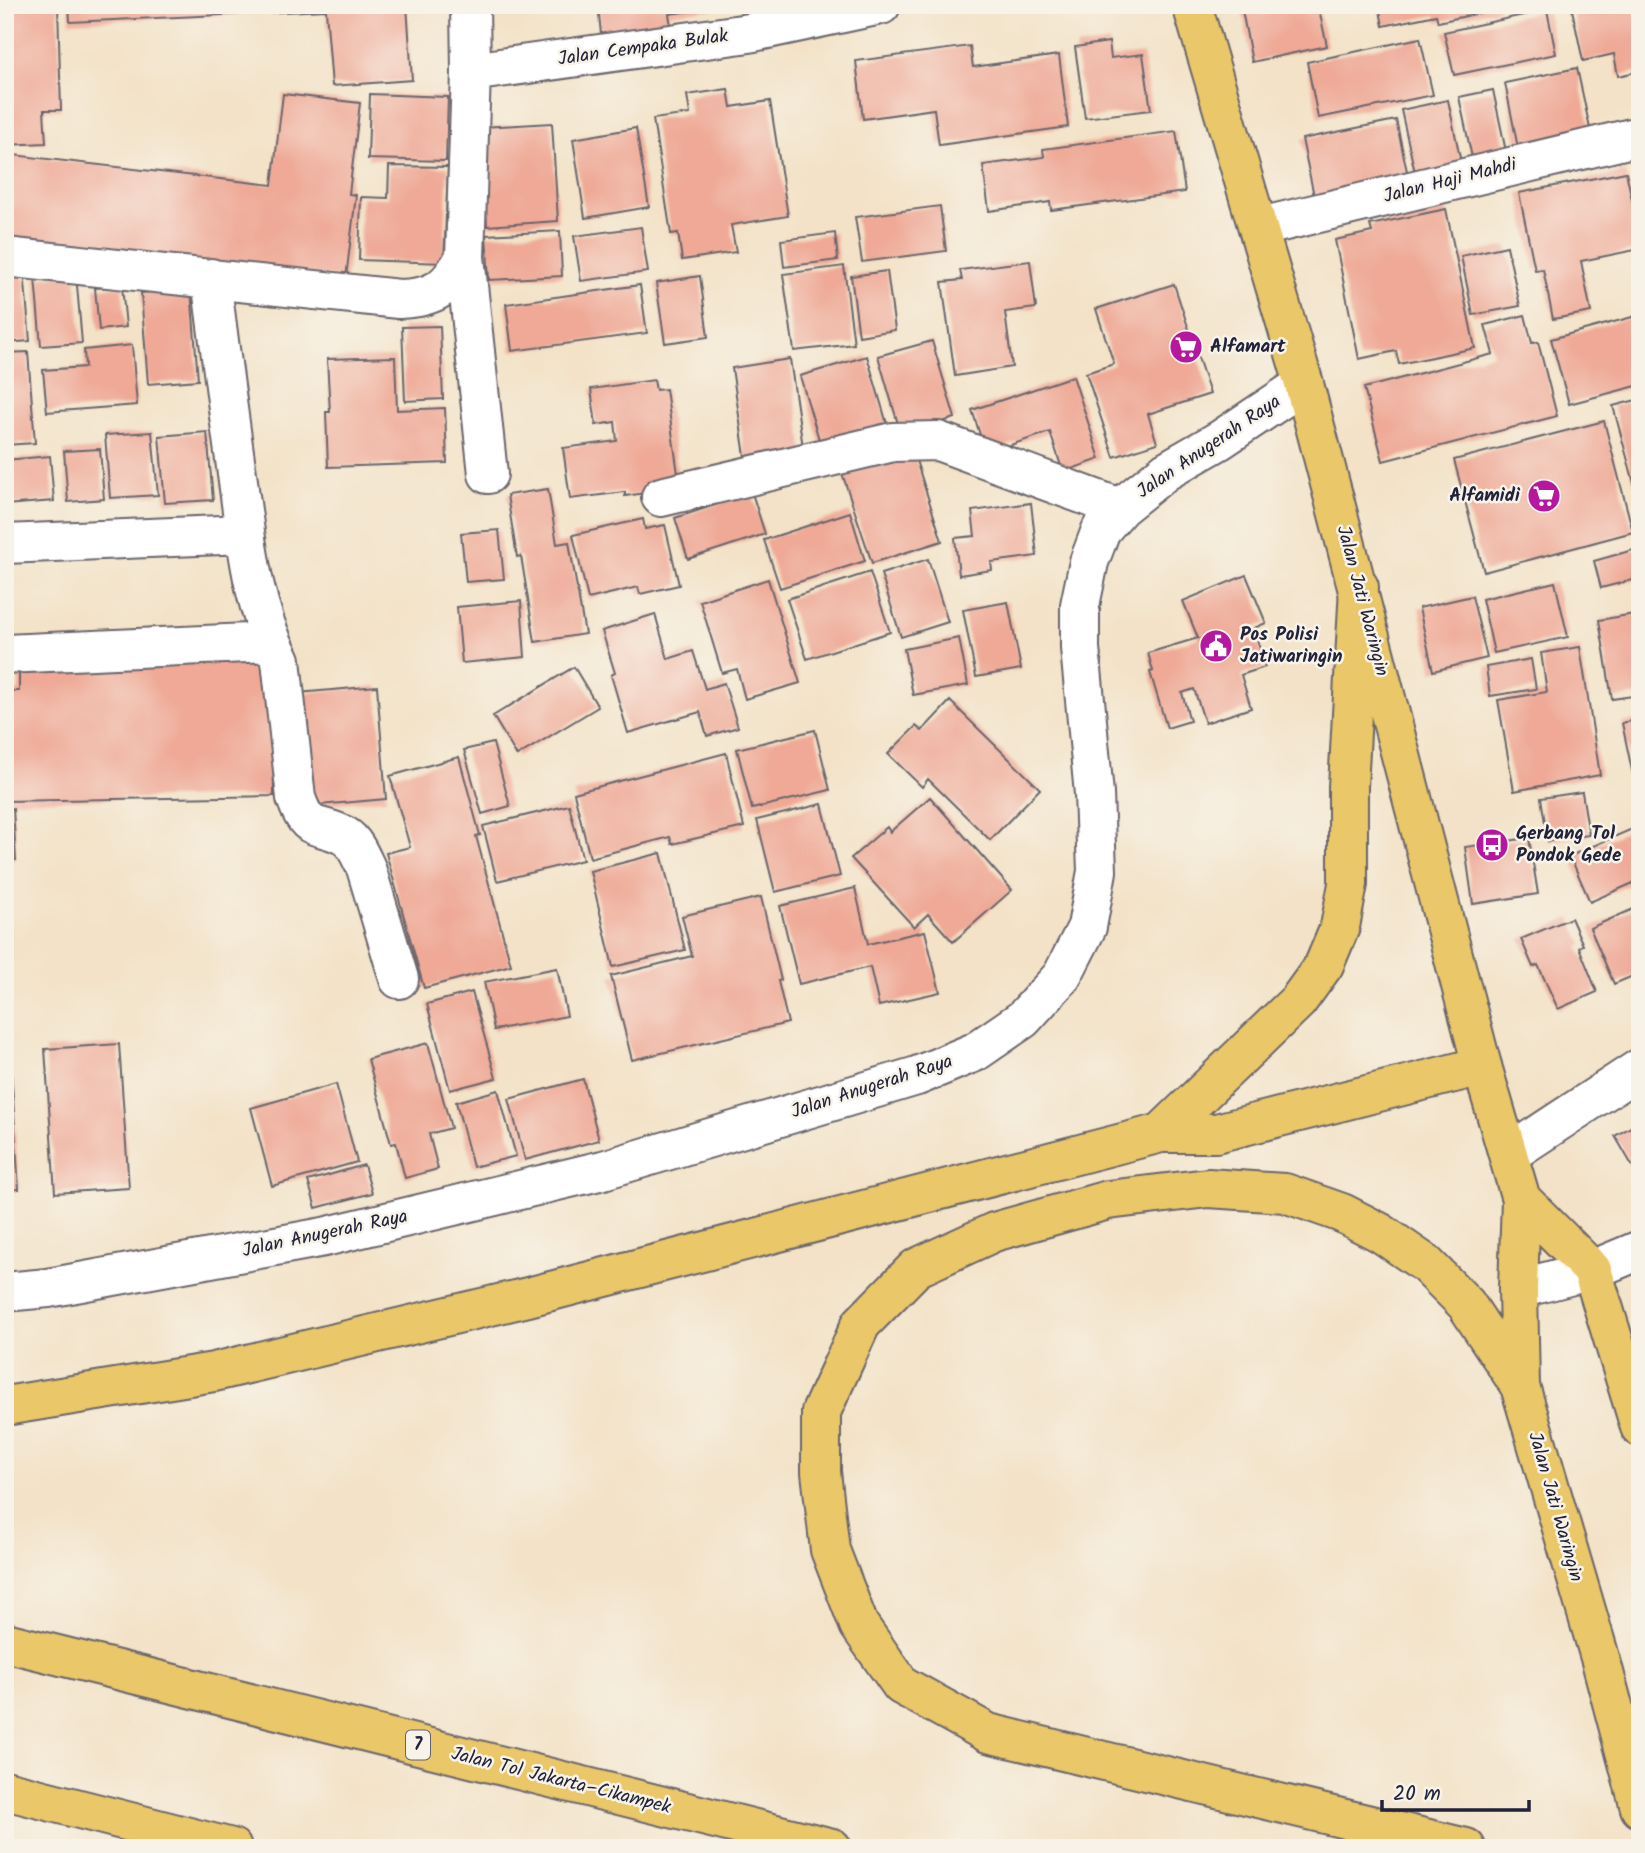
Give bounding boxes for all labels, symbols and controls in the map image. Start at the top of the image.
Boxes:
street label: Jalan Cempaka Bulak [556,21,730,75]
street label: Jalan Haji Mahdi [1380,150,1521,212]
supermarket icon: Alfamart [1167,328,1205,366]
place label: Alfamart [1210,332,1286,362]
street label: Jalan Anugerah Raya [1131,387,1287,507]
supermarket icon: Alfamidi [1525,477,1563,515]
place label: Alfamidi [1449,481,1521,511]
street label: Jalan Jati Waringin [1327,522,1397,680]
place label: Pos Polisi Jatiwaringin [1240,620,1343,672]
public building icon: Pos Polisi Jatiwaringin [1197,627,1235,665]
place label: Gerbang Tol Pondok Gede [1516,819,1621,871]
bus stop icon: Gerbang Tol Pondok Gede [1473,826,1511,864]
street label: Jalan Anugerah Raya [787,1047,957,1127]
street label: Jalan Anugerah Raya [240,1202,410,1266]
street label: Jalan Jati Waringin [1519,1428,1591,1586]
road number: 7 [406,1730,430,1760]
street label: Jalan Tol Jakarta–Cikampek [448,1739,674,1823]
scale bar [1382,1769,1530,1813]
text: 20 m [1393,1778,1441,1811]

